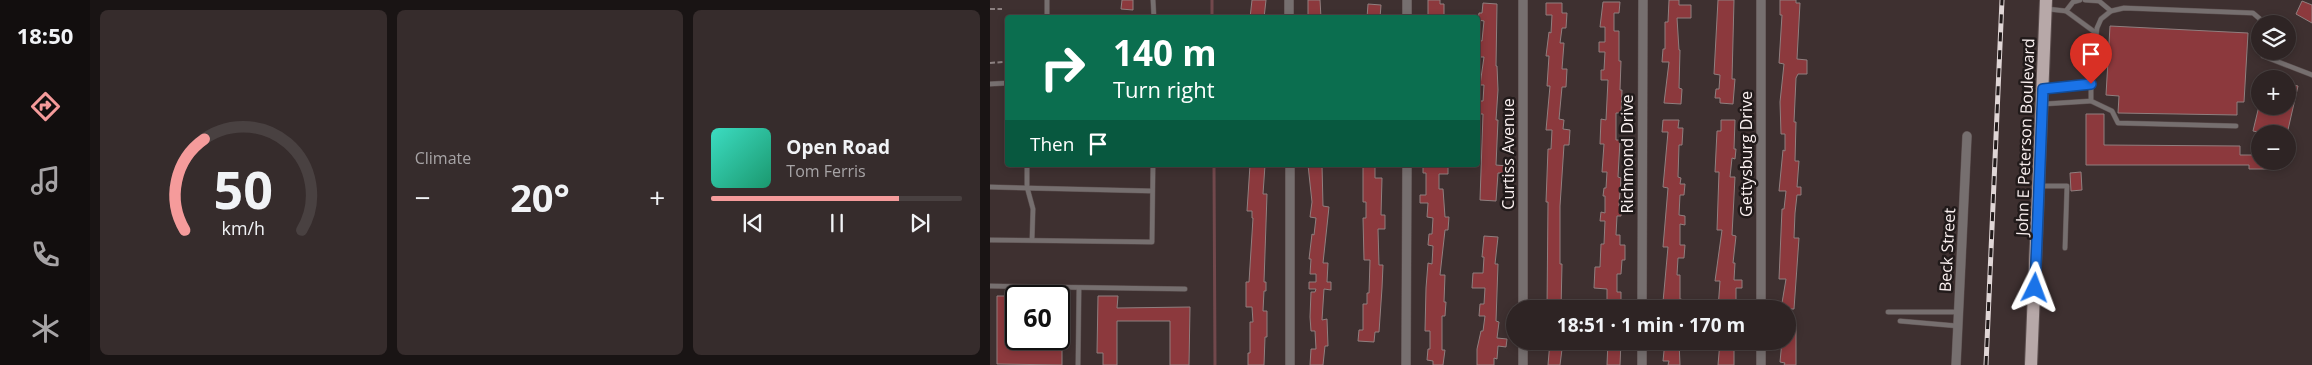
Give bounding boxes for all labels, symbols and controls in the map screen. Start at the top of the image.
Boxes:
map controls [2251,15,2296,170]
button: layers [2251,15,2296,60]
text: 18:50 [17,20,73,50]
text: 140 m [1113,29,1217,76]
pin [2070,33,2112,84]
icon: right [1030,35,1095,100]
street label: John E Peterson Boulevard [2010,38,2039,238]
icon: arrive [2077,40,2105,68]
button: + [2251,70,2296,115]
text: Turn right [1113,74,1215,104]
icon: directions [28,89,63,124]
street label: Gettysburg Drive [1735,91,1757,217]
street label: Richmond Drive [1616,95,1638,213]
street label: Curtiss Avenue [1497,98,1519,210]
button: − [2251,125,2296,170]
icon: arrive [1084,130,1112,158]
text: Then [1030,131,1074,157]
text: Open Road [786,134,890,160]
text: Climate [415,147,471,169]
text: 50 [214,153,273,224]
text: Tom Ferris [786,160,866,182]
icon: music [28,163,63,198]
text: 20° [510,171,570,223]
text: − [415,178,431,216]
text: + [649,178,665,216]
street label: Beck Street [1934,207,1960,293]
icon: previous [739,209,767,237]
icon: pause [823,209,851,237]
icon: next [906,209,934,237]
text: km/h [222,216,265,240]
icon: phone [28,237,63,272]
position arrow [2008,261,2060,313]
speed limit sign: 60 [1005,285,1070,350]
icon: climate [28,311,63,346]
text: 18:51 · 1 min · 170 m [1557,312,1745,338]

